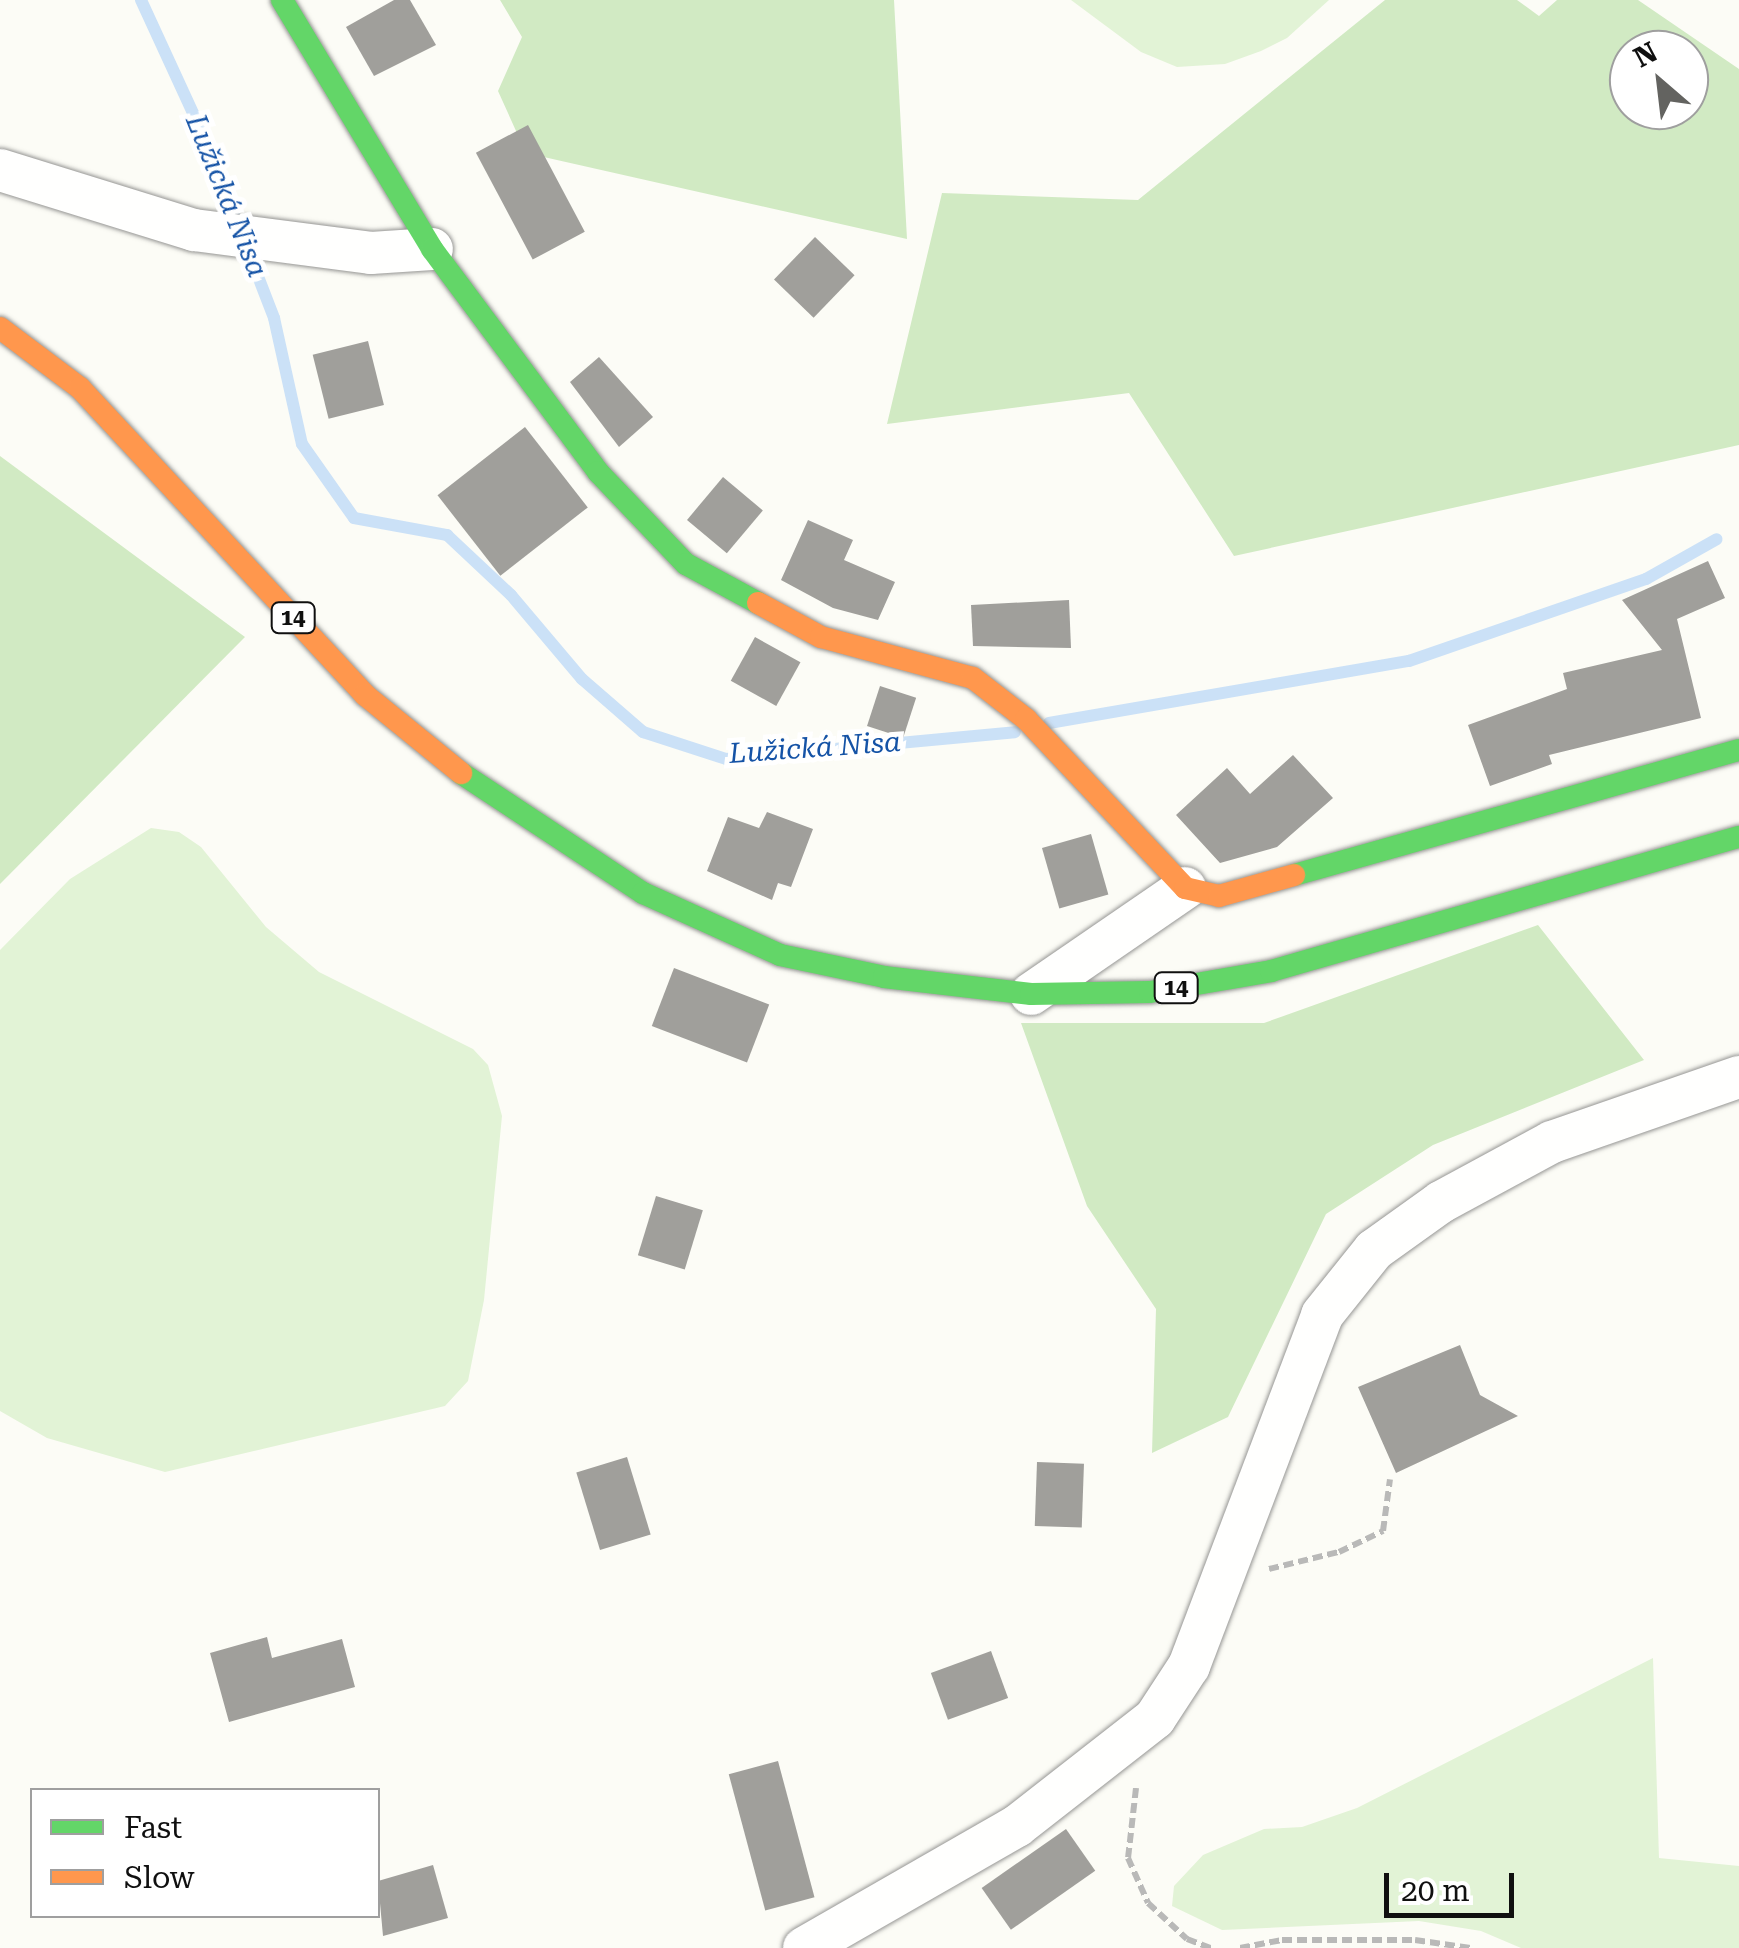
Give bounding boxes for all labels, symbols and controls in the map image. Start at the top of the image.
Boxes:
north arrow [1609,30,1709,130]
text: N [1628,35,1663,74]
water label: Lužická Nisa [178,110,274,282]
road number: 14 [270,601,316,635]
water label: Lužická Nisa [728,725,902,771]
road number: 14 [1154,971,1198,1005]
legend [30,1788,380,1918]
text: Fast [124,1810,182,1845]
scale bar [1389,1853,1519,1915]
text: Slow [124,1860,195,1895]
text: 20 m [1401,1873,1470,1908]

